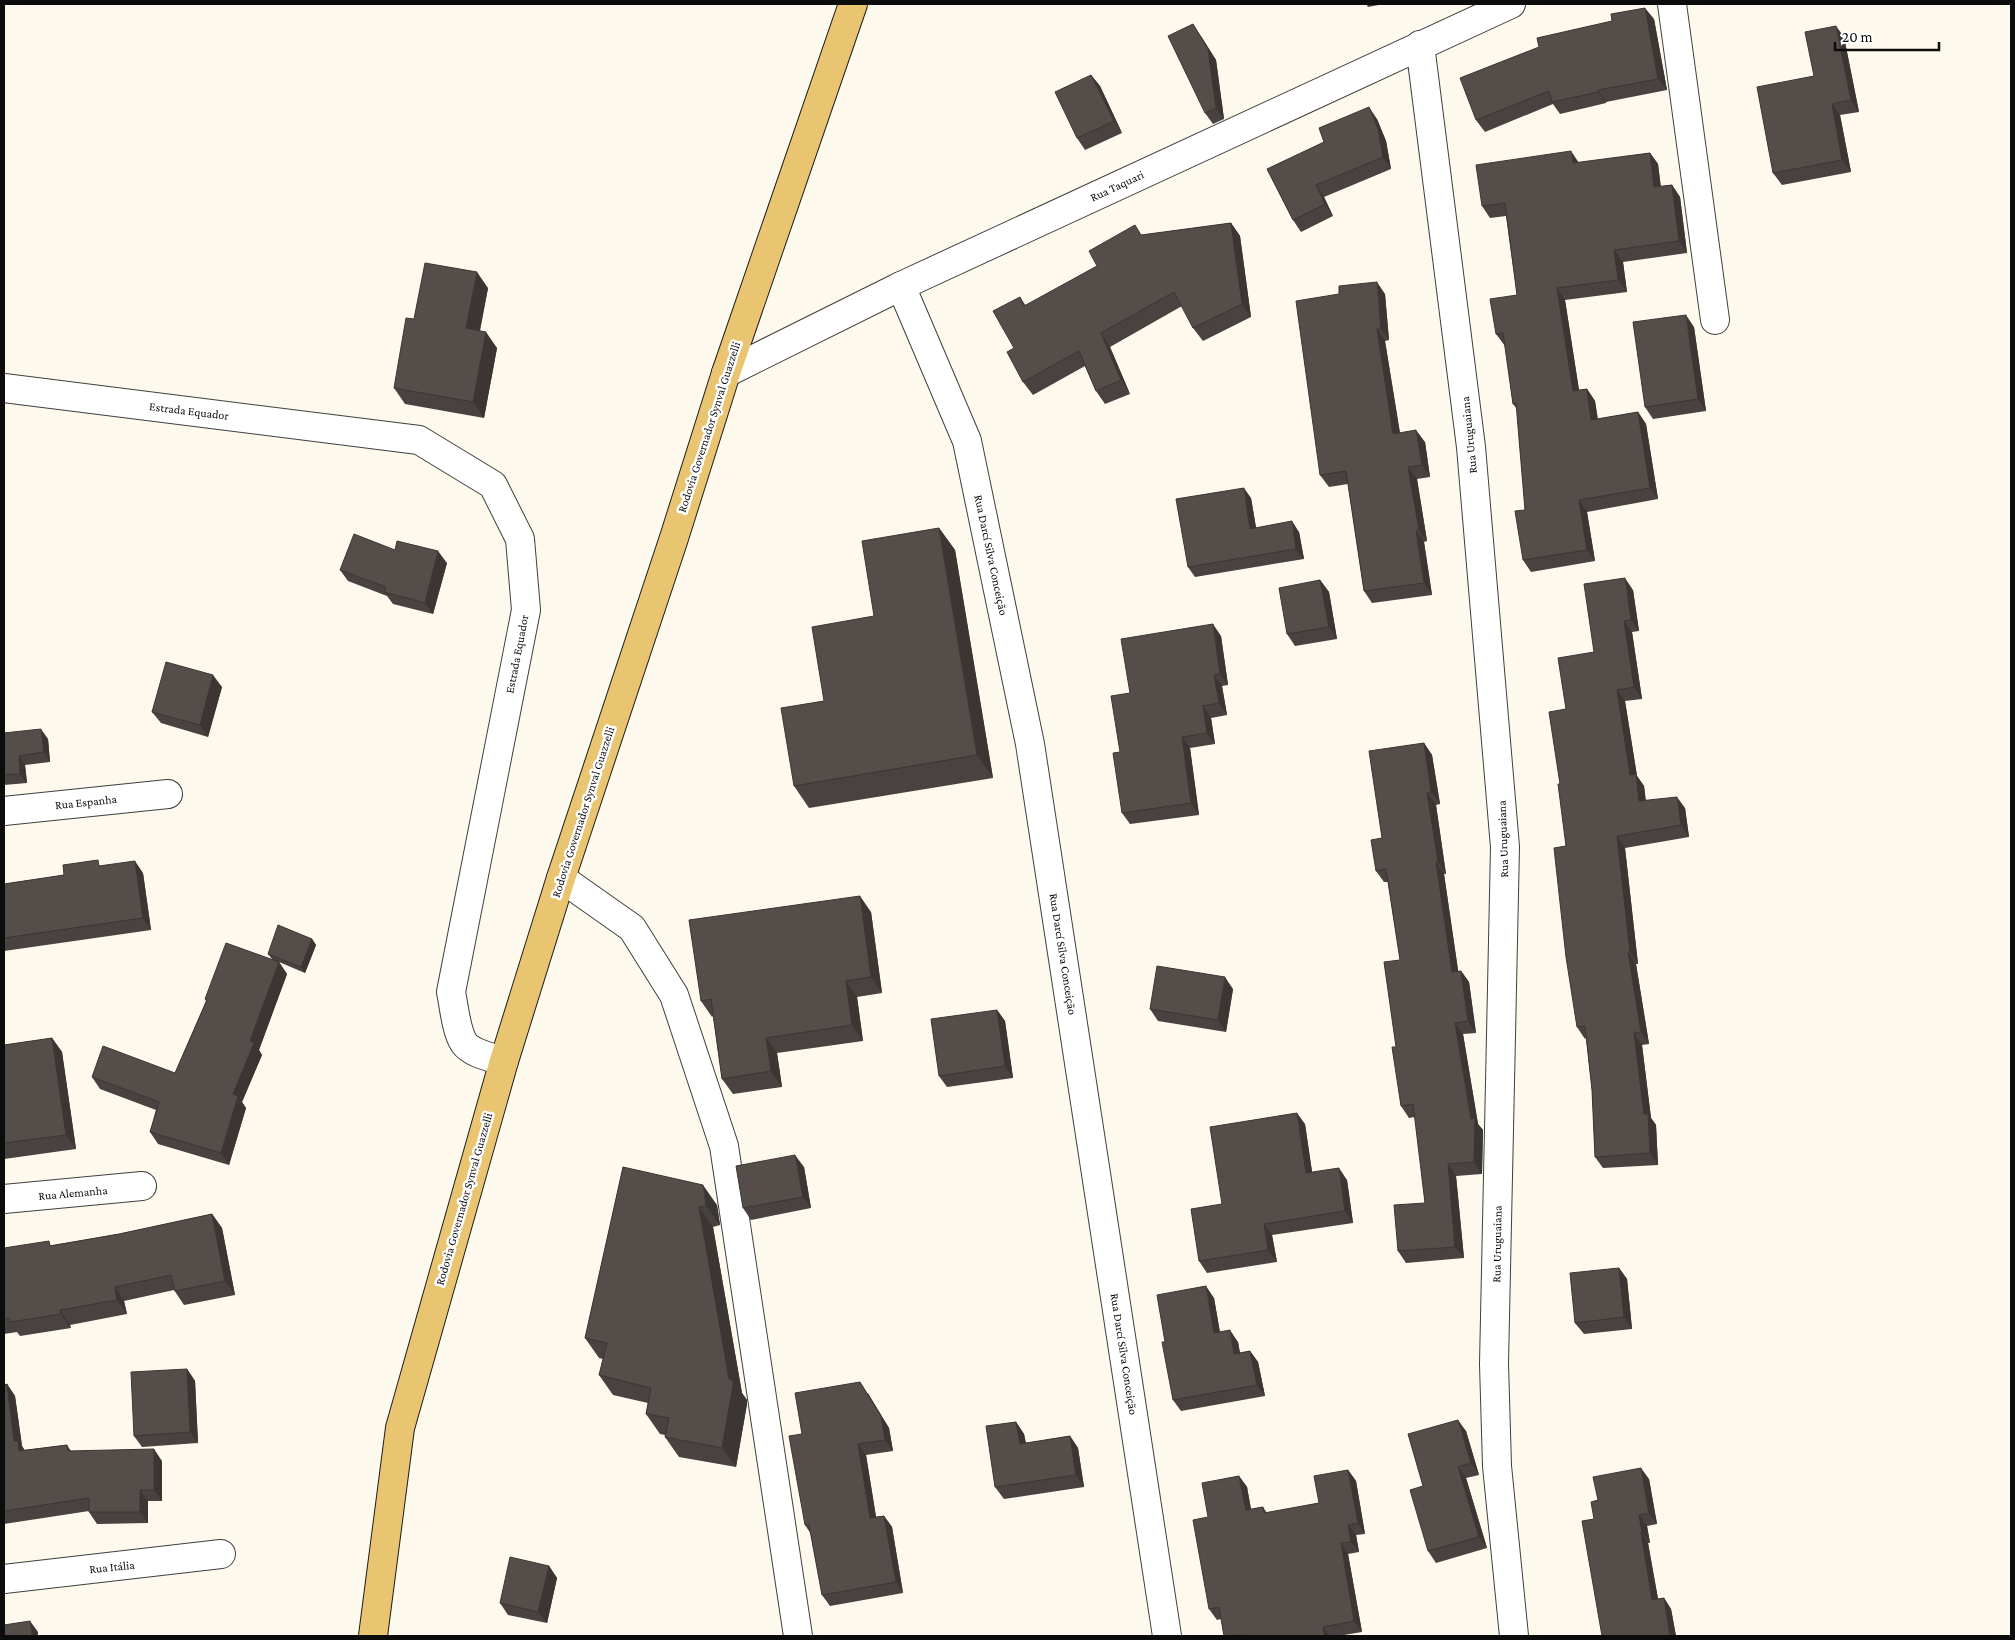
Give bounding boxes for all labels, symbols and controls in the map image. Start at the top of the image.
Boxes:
scale bar [1835,20,1939,52]
text: 20 m [1842,29,1873,45]
street label: Rua Taquari [1088,167,1146,205]
street label: Rodovia Governador Synval Guazzelli [675,340,743,514]
street label: Rua Uruguaiana [1458,395,1480,474]
street label: Estrada Equador [148,399,230,423]
street label: Rua Darcí Silva Conceição [971,493,1011,617]
street label: Estrada Equador [502,613,532,695]
street label: Rodovia Governador Synval Guazzelli [549,725,617,899]
street label: Rua Espanha [54,792,118,812]
street label: Rua Uruguaiana [1495,800,1511,878]
street label: Rua Darcí Silva Conceição [1046,892,1080,1016]
street label: Rodovia Governador Synval Guazzelli [433,1111,495,1287]
street label: Rua Alemanha [38,1183,109,1203]
street label: Rua Uruguaiana [1489,1205,1505,1283]
street label: Rua Darcí Silva Conceição [1107,1292,1141,1416]
street label: Rua Itália [89,1558,136,1576]

